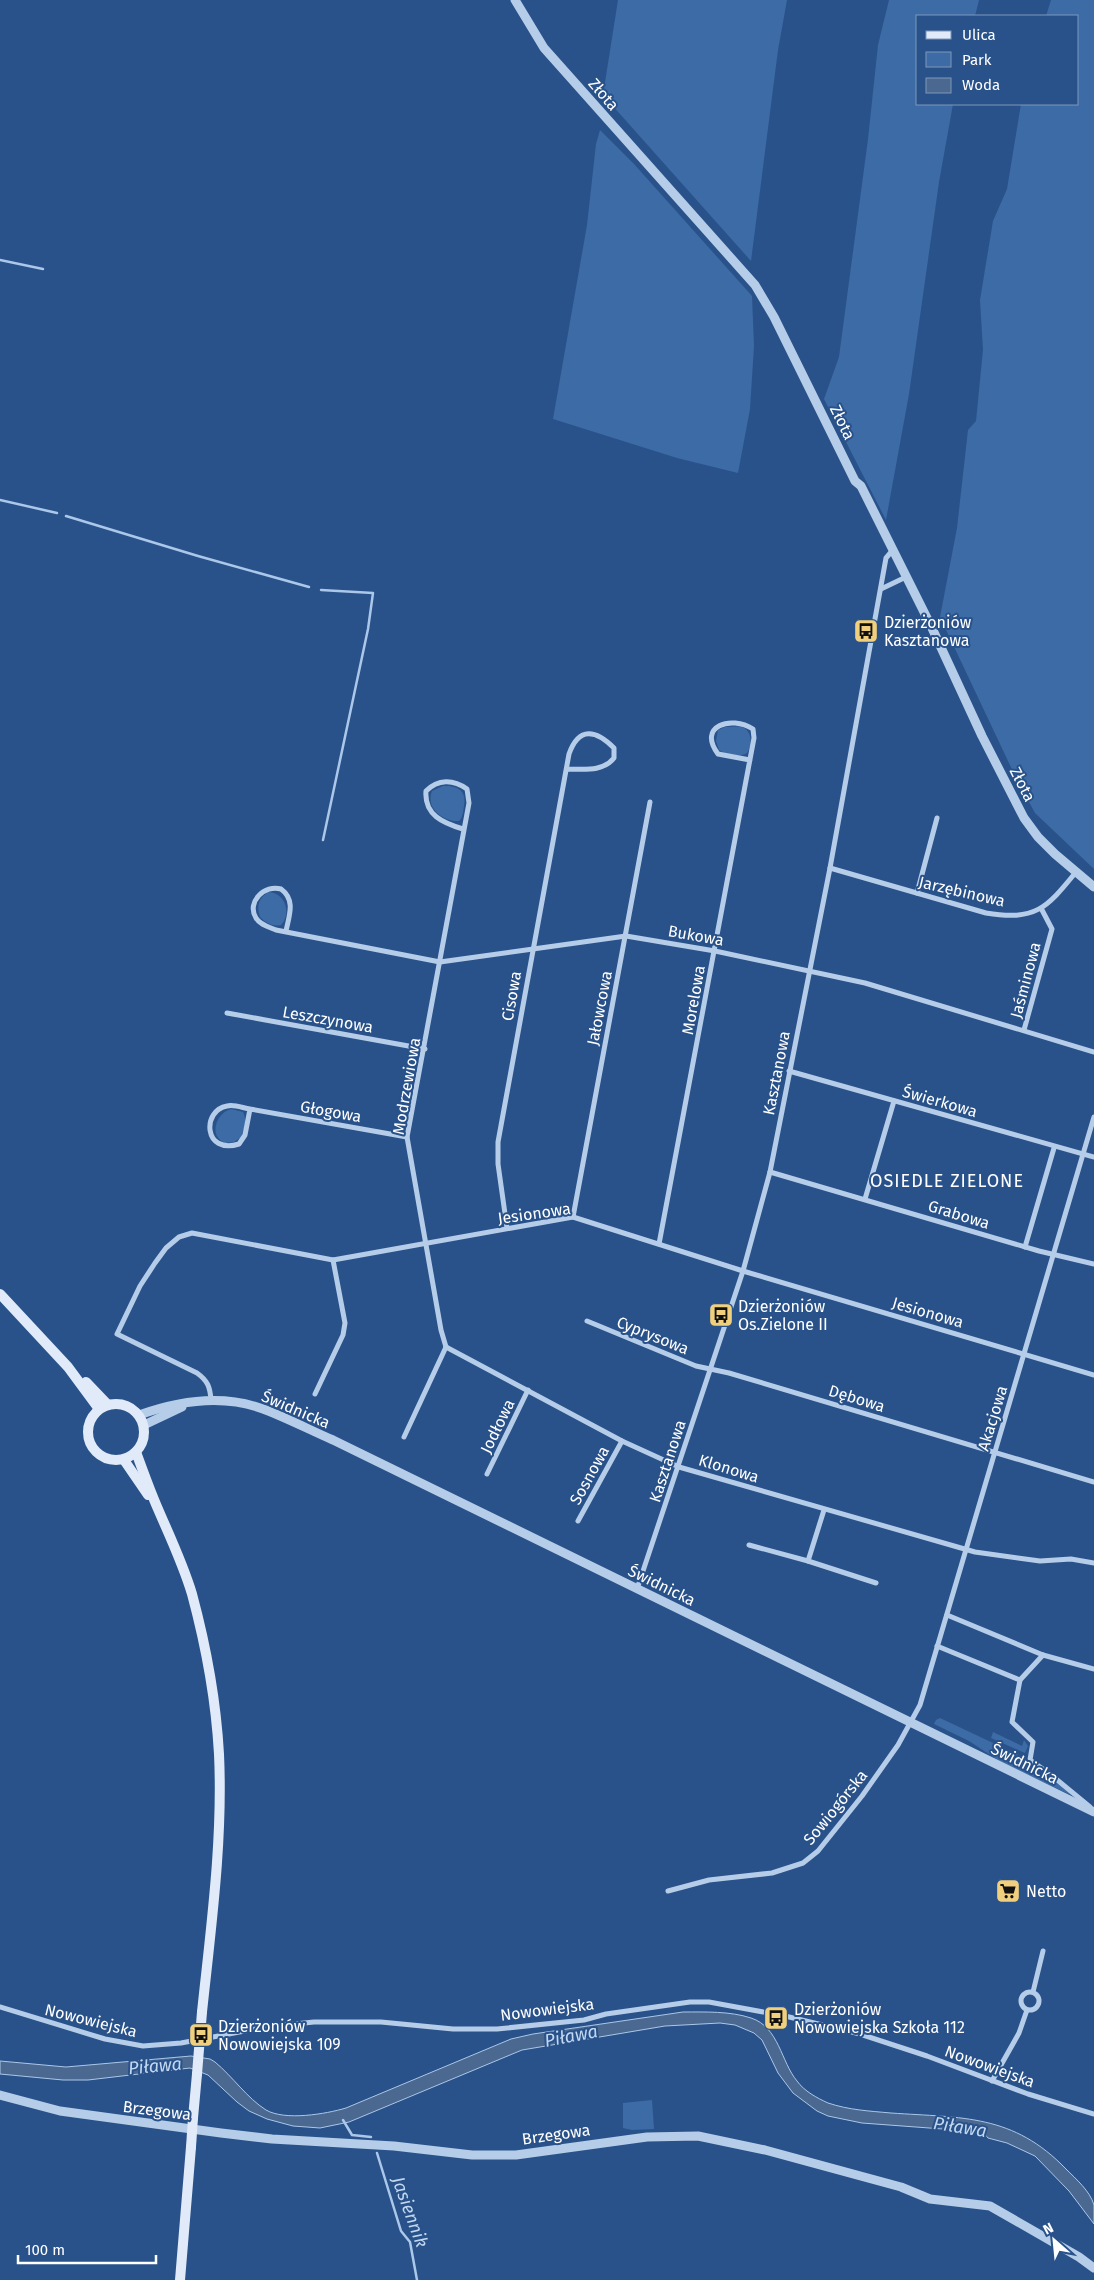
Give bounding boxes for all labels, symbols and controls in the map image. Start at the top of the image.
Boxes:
legend [916,15,1079,105]
text: Ulica [962,26,996,44]
text: Park [962,51,992,69]
street label: Złota [584,74,623,114]
text: Woda [962,76,1000,94]
street label: Złota [826,402,859,443]
place label: Dzierżoniów Kasztanowa [884,613,972,650]
bus stop icon: Dzierżoniów Kasztanowa [853,618,879,644]
street label: Złota [1006,764,1039,805]
street label: Jarzębinowa [917,872,1007,911]
street label: Bukowa [666,921,725,950]
street label: Jaśminowa [1006,940,1045,1020]
street label: Morelowa [678,964,709,1036]
street label: Jałowcowa [583,969,616,1047]
street label: Cisowa [498,970,525,1022]
street label: Leszczynowa [281,1002,375,1037]
street label: Kasztanowa [759,1029,794,1117]
street label: Modrzewiowa [389,1036,424,1136]
street label: Świerkowa [900,1081,980,1121]
street label: Głogowa [299,1097,363,1126]
district label: OSIEDLE ZIELONE [870,1170,1024,1192]
street label: Grabowa [926,1196,992,1233]
street label: Jesionowa [496,1199,572,1228]
street label: Jesionowa [890,1293,966,1332]
place label: Dzierżoniów Os.Zielone II [738,1297,828,1334]
bus stop icon: Dzierżoniów Os.Zielone II [708,1302,734,1328]
street label: Cyprysowa [614,1312,692,1359]
street label: Dębowa [826,1381,887,1416]
street label: Akacjowa [974,1383,1011,1453]
street label: Świdnicka [259,1386,333,1432]
street label: Jodłowa [476,1396,519,1456]
street label: Kasztanowa [645,1418,690,1505]
street label: Sosnowa [566,1443,613,1508]
street label: Klonowa [696,1450,761,1487]
street label: Świdnicka [625,1560,699,1610]
street label: Świdnicka [988,1738,1062,1788]
street label: Sowiogórska [799,1766,871,1849]
supermarket icon: Netto [995,1878,1021,1904]
place label: Netto [1026,1882,1066,1901]
street label: Nowowiejska [499,1994,595,2025]
street label: Nowowiejska [43,2000,139,2041]
place label: Dzierżoniów Nowowiejska Szkoła 112 [794,2000,965,2037]
bus stop icon: Dzierżoniów Nowowiejska Szkoła 112 [763,2005,789,2031]
place label: Dzierżoniów Nowowiejska 109 [218,2017,341,2054]
water label: Piława [542,2020,600,2052]
bus stop icon: Dzierżoniów Nowowiejska 109 [188,2022,214,2048]
street label: Nowowiejska [942,2041,1037,2092]
water label: Piława [127,2053,183,2079]
street label: Brzegowa [122,2097,192,2124]
water label: Piława [932,2112,988,2142]
street label: Brzegowa [521,2120,591,2149]
water label: Jasiennik [387,2173,433,2251]
north arrow [1029,2215,1079,2265]
text: N [1040,2219,1056,2239]
scale bar [18,2232,155,2264]
text: 100 m [25,2241,65,2259]

